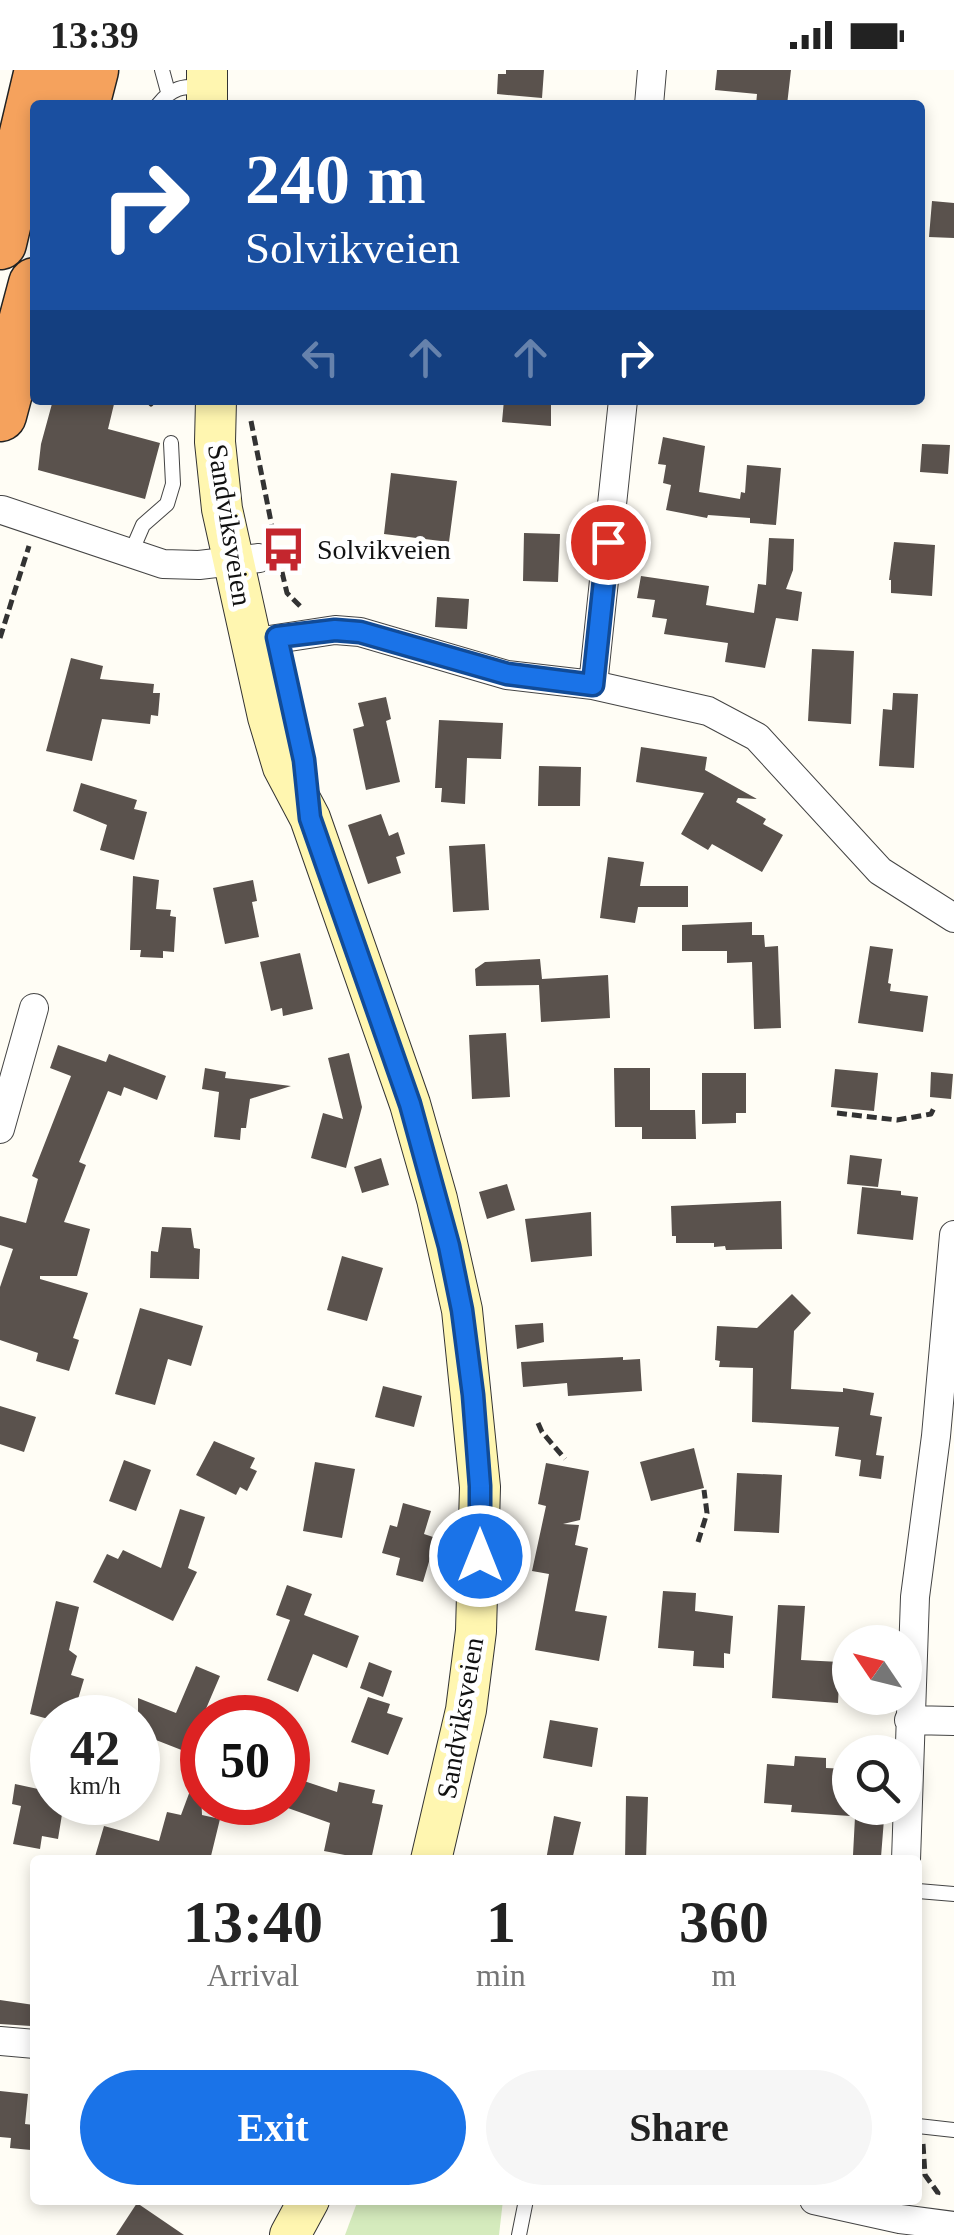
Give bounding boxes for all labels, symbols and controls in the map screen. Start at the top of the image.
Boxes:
text: 13:39 [50,14,139,56]
icon: right [80,140,210,270]
text: 240 m [245,141,426,218]
text: Solvikveien [245,223,460,273]
icon: left [293,330,348,385]
icon: ahead [398,330,453,385]
icon: ahead [503,330,558,385]
icon: right [608,330,663,385]
street label: Sandviksveien [202,442,258,608]
pin [566,500,651,585]
icon: arrive [581,515,636,570]
bus stop icon: Solvikveien [260,525,308,573]
place label: Solvikveien [317,534,451,565]
position arrow [428,1504,532,1608]
north arrow [832,1625,922,1715]
map controls [832,1625,922,1825]
street label: Sandviksveien [431,1635,489,1801]
speed limit sign: 50 [180,1695,310,1825]
text: 42 [70,1720,120,1776]
button: search [832,1735,922,1825]
text: km/h [69,1772,121,1799]
text: 13:40 [183,1889,323,1955]
text: 1 [486,1889,516,1955]
text: 360 [679,1889,769,1955]
text: Arrival [207,1957,299,1993]
text: min [476,1957,526,1993]
text: m [711,1957,736,1993]
button: Exit [80,2070,466,2185]
button: Share [486,2070,872,2185]

